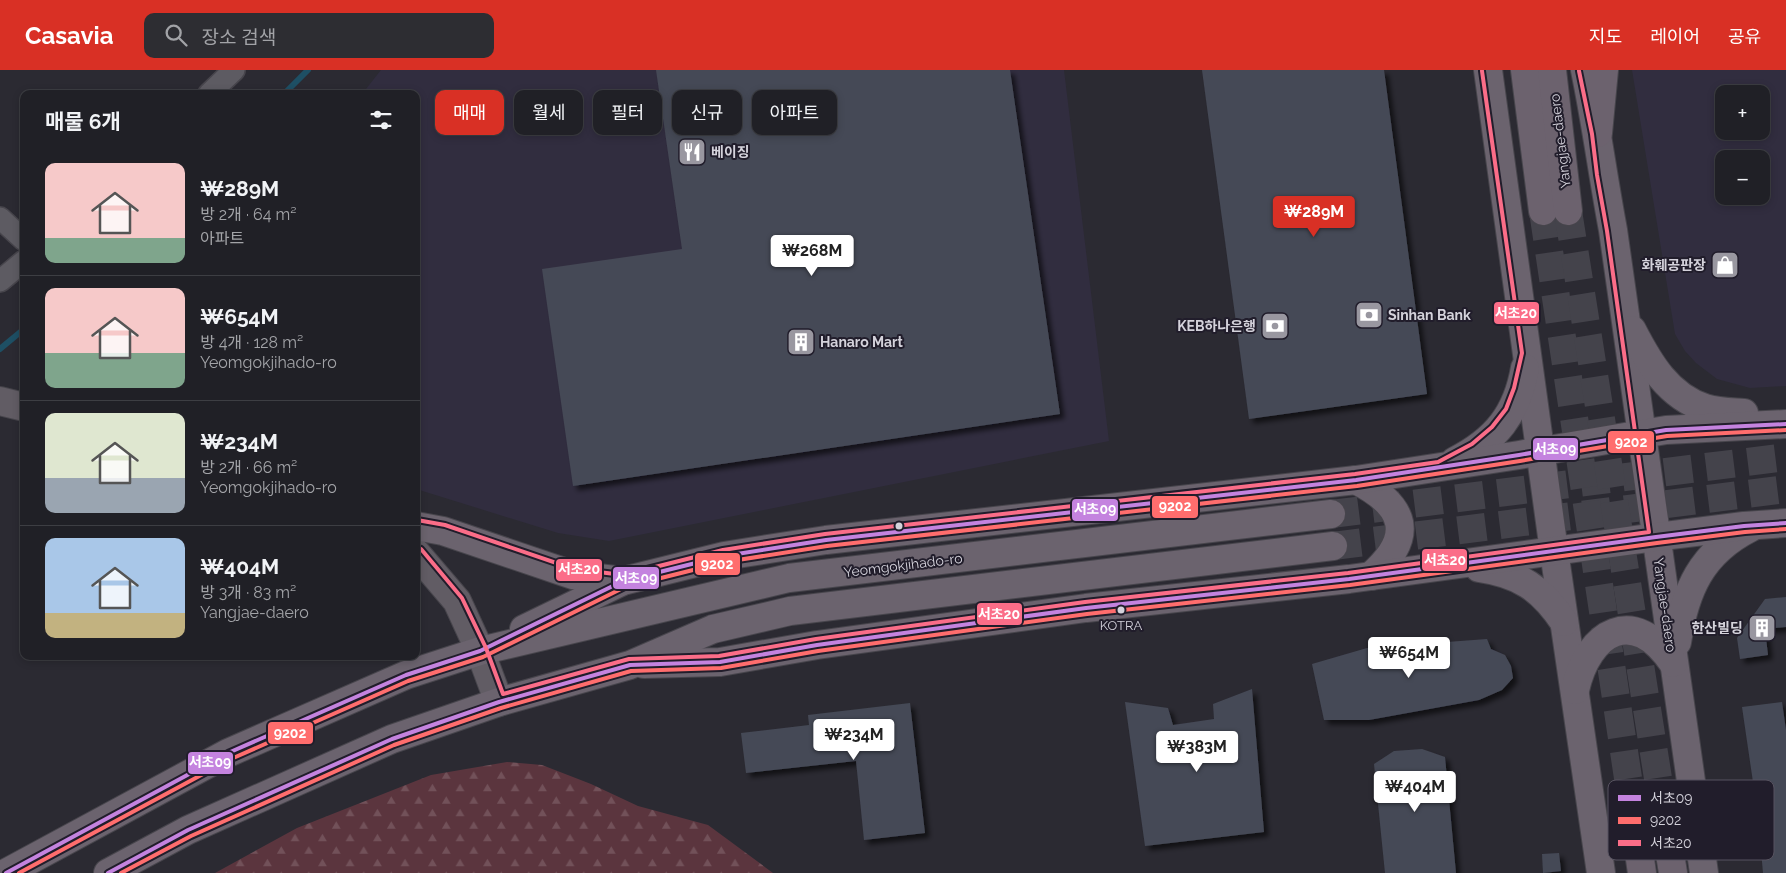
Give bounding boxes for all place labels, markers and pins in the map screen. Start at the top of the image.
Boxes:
restaurant icon: 베이징 [677,137,707,167]
place label: 베이징 [711,144,750,160]
pin: ₩289M [1279,196,1349,238]
pin: ₩268M [777,234,847,277]
shop icon: 화훼공판장 [1710,250,1740,280]
place label: 화훼공판장 [1642,257,1706,273]
bank icon: Sinhan Bank [1354,300,1384,330]
place label: Sinhan Bank [1388,307,1471,323]
bank icon: KEB하나은행 [1260,311,1290,341]
place label: KEB하나은행 [1177,318,1256,334]
building icon: Hanaro Mart [786,327,816,357]
place label: Hanaro Mart [820,334,904,350]
unlabelled marker [894,521,904,531]
marker: KOTRA [1116,605,1126,615]
building icon: 한산빌딩 [1747,613,1777,643]
place label: KOTRA [1100,618,1142,633]
place label: 한산빌딩 [1691,620,1743,636]
pin: ₩654M [1374,636,1444,679]
pin: ₩234M [819,718,889,761]
pin: ₩383M [1162,730,1232,773]
pin: ₩404M [1380,770,1450,813]

